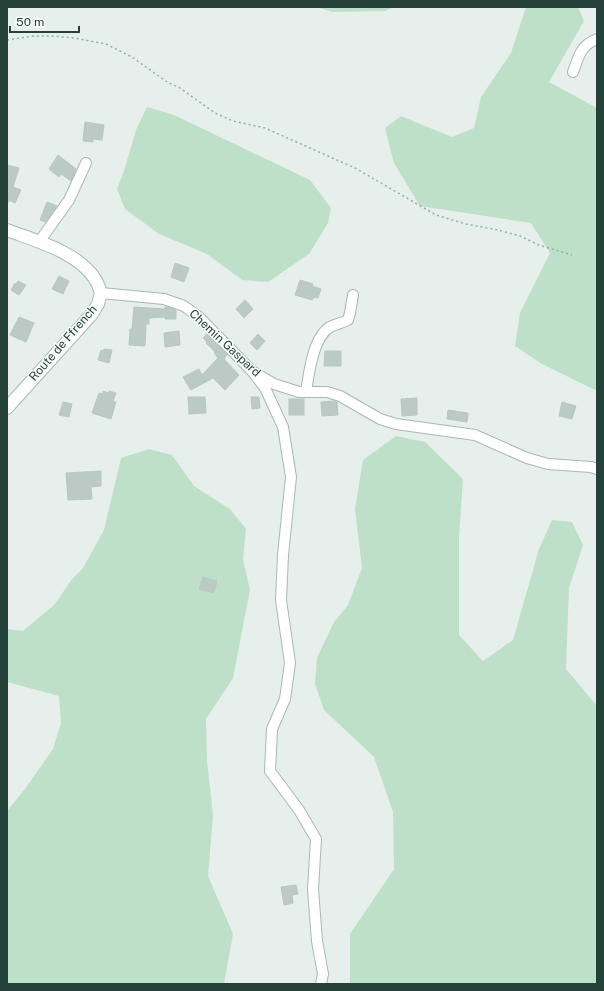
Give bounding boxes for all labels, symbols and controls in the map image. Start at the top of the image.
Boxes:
scale bar [10,8,79,34]
text: 50 m [16,15,44,29]
street label: Route de Ffrench [26,302,100,384]
street label: Chemin Gaspard [187,306,263,380]

